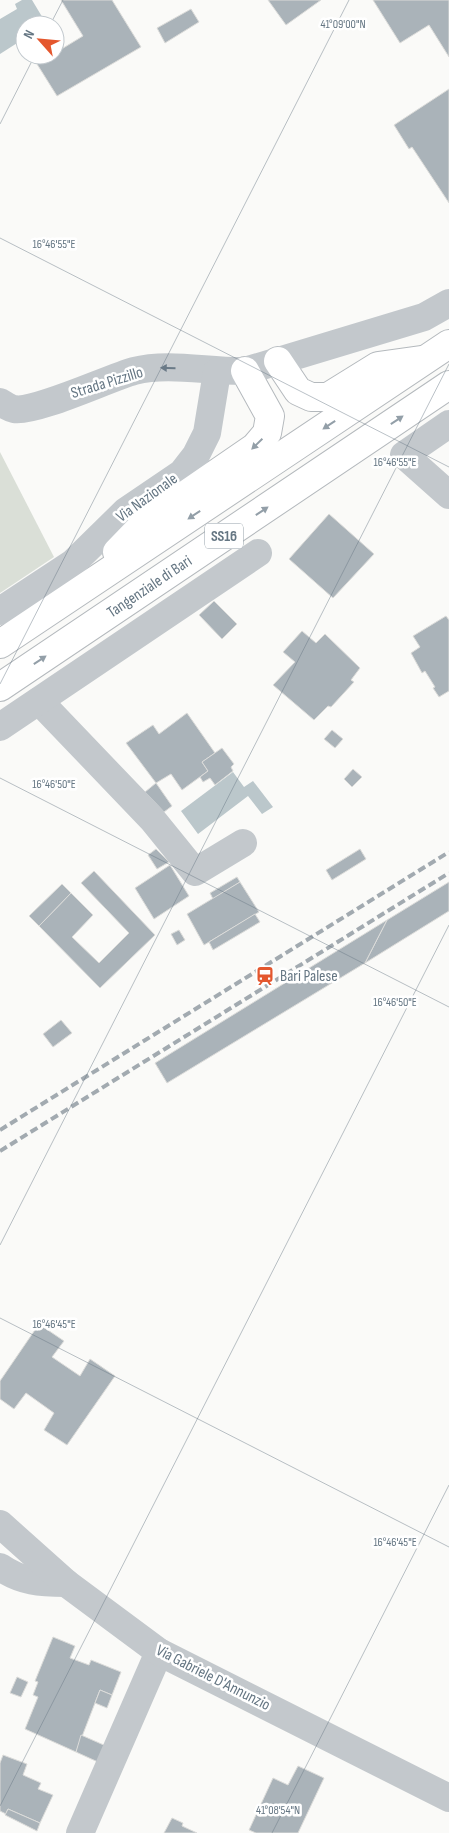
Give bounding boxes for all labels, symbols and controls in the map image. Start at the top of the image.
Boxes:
north arrow [15,15,65,65]
text: 41°09'00"N [320,17,366,32]
text: N [20,27,38,42]
text: 16°46'55"E [33,237,76,252]
street label: Strada Pizzillo [69,363,145,403]
one-way arrow [160,364,176,372]
one-way arrow [390,415,404,425]
one-way arrow [322,420,336,430]
one-way arrow [251,438,263,450]
text: 16°46'55"E [374,455,417,470]
street label: Via Nazionale [113,469,181,527]
one-way arrow [256,506,269,516]
one-way arrow [187,510,200,520]
road number: SS16 [205,524,243,548]
street label: Tangenziale di Bari [103,551,195,622]
one-way arrow [34,655,47,665]
text: 16°46'50"E [32,777,76,792]
station icon: Bari Palese [254,965,276,987]
place label: Bari Palese [280,967,338,986]
text: 16°46'50"E [373,995,417,1010]
text: 16°46'45"E [32,1317,76,1332]
text: 16°46'45"E [373,1535,417,1550]
street label: Via Gabriele D'Annunzio [153,1641,273,1715]
text: 41°08'54"N [256,1803,300,1818]

